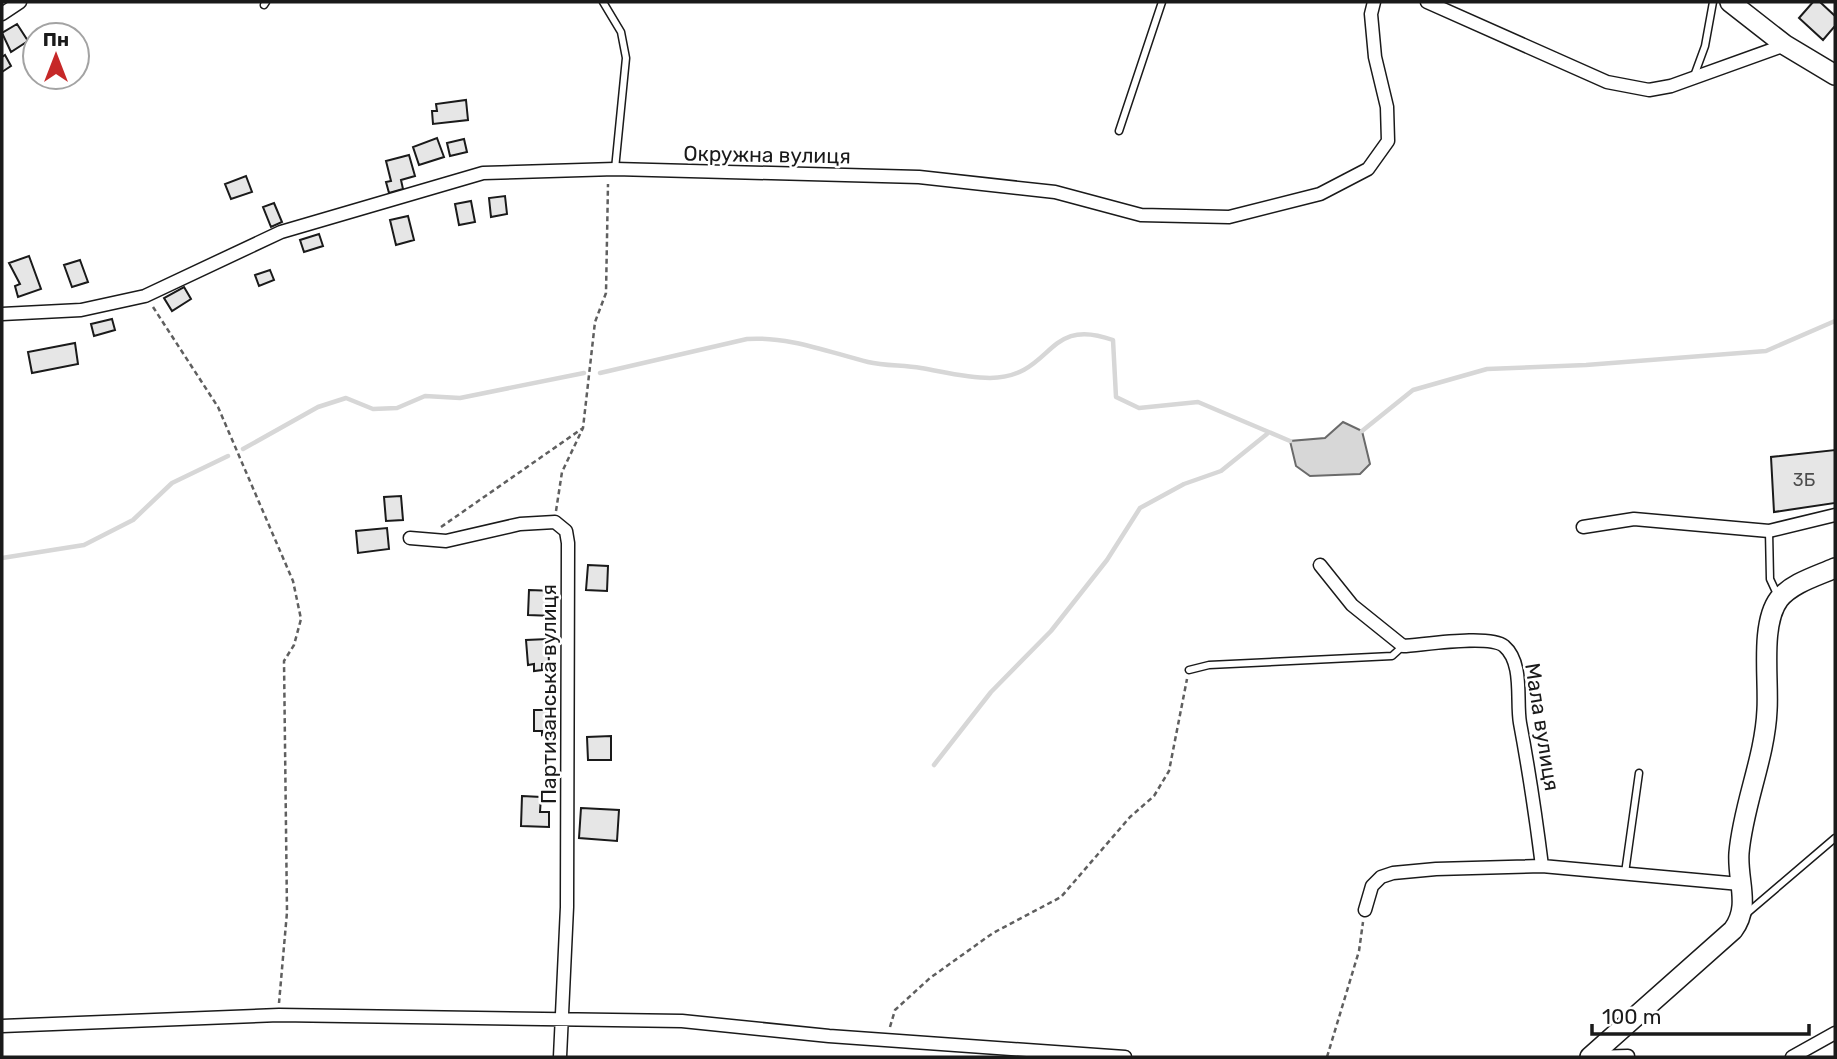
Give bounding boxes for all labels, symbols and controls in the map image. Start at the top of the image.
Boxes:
north arrow [21,21,91,91]
text: Пн [43,28,69,51]
street label: Окружна вулиця [683,141,851,168]
house number: 3Б [1793,469,1815,491]
street label: Партизанська вулиця [536,584,561,804]
street label: Мала вулиця [1520,661,1565,793]
scale bar [1592,992,1809,1036]
text: 100 m [1602,1004,1661,1029]

